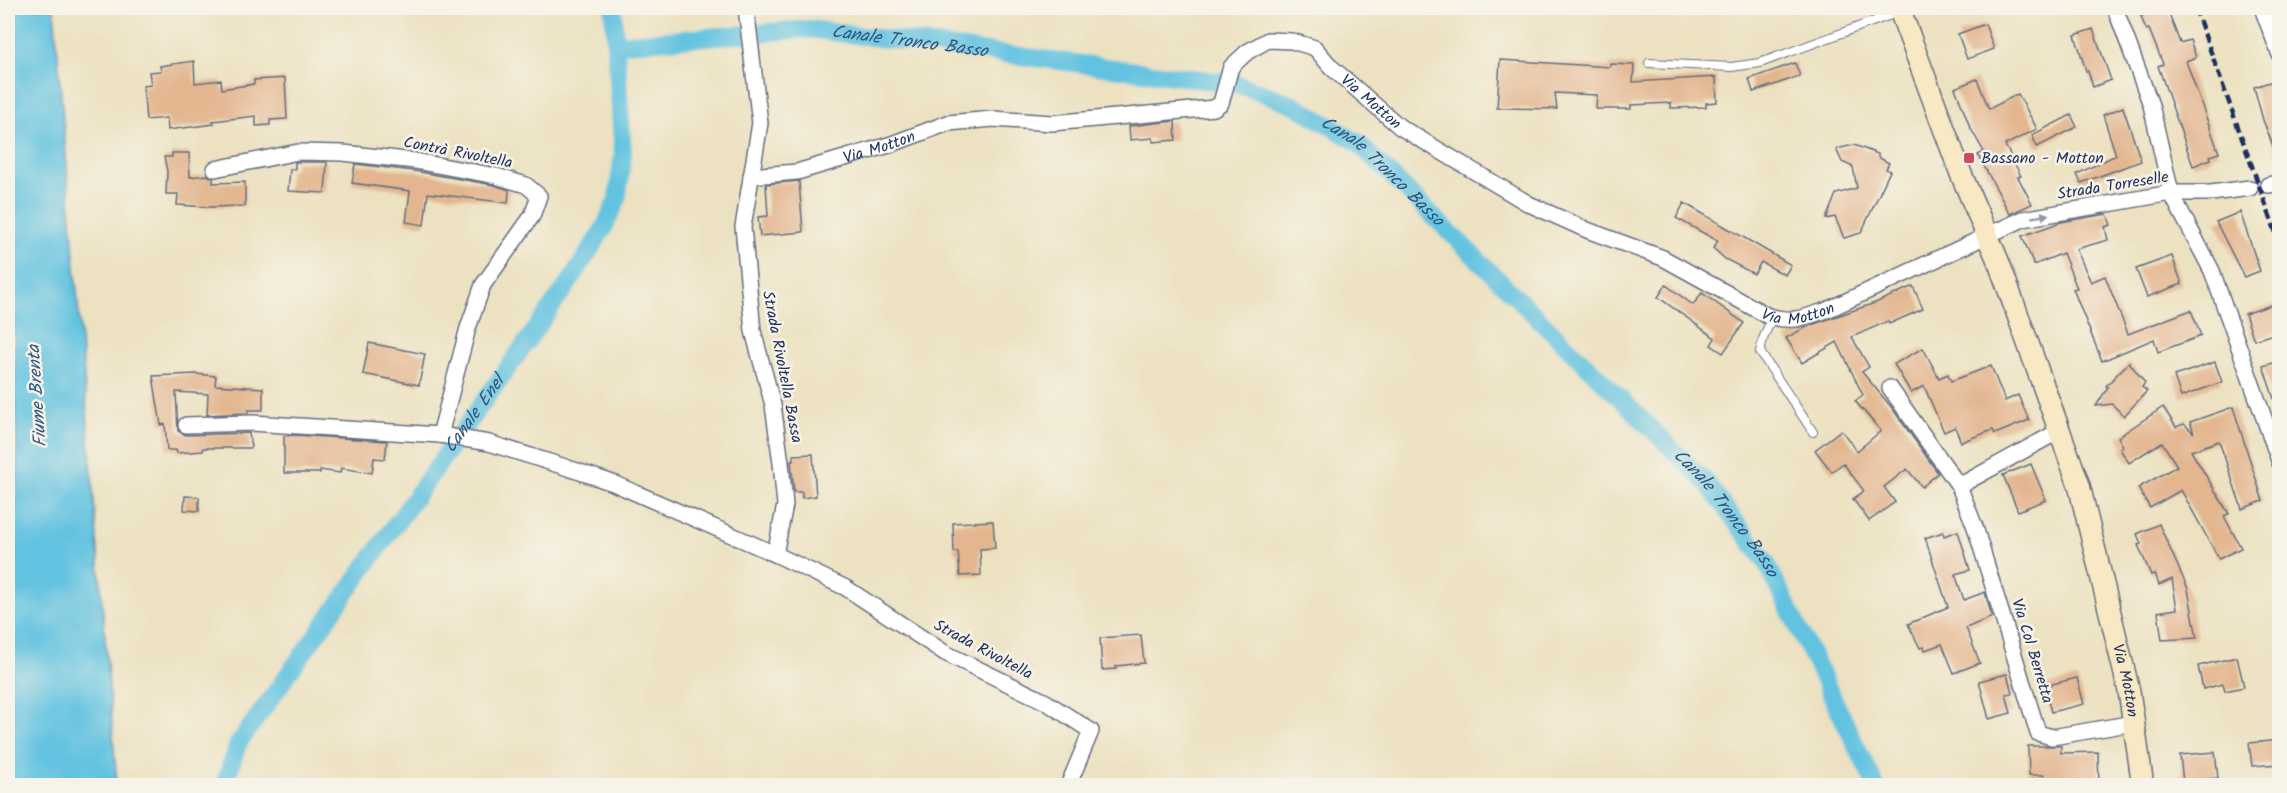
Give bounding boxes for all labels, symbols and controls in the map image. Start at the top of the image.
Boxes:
water label: Canale Tronco Basso [830,18,991,67]
street label: Via Motton [1335,68,1407,136]
water label: Canale Tronco Basso [1315,109,1452,235]
street label: Via Motton [840,124,919,170]
street label: Contrà Rivoltella [401,130,515,176]
place label: Bassano - Motton [1981,146,2104,171]
marker: Bassano - Motton [1962,151,1976,165]
street label: Strada Torreselle [2056,165,2170,207]
one-way arrow [2031,211,2050,220]
street label: Strada Rivoltella Bassa [755,289,809,445]
street label: Via Motton [1756,296,1839,332]
water label: Fiume Brenta [20,342,56,448]
water label: Canale Enel [437,367,515,459]
water label: Canale Tronco Basso [1666,442,1787,584]
street label: Via Col Berretta [2004,595,2060,707]
street label: Strada Rivoltella [929,613,1037,687]
street label: Via Motton [2106,641,2145,719]

